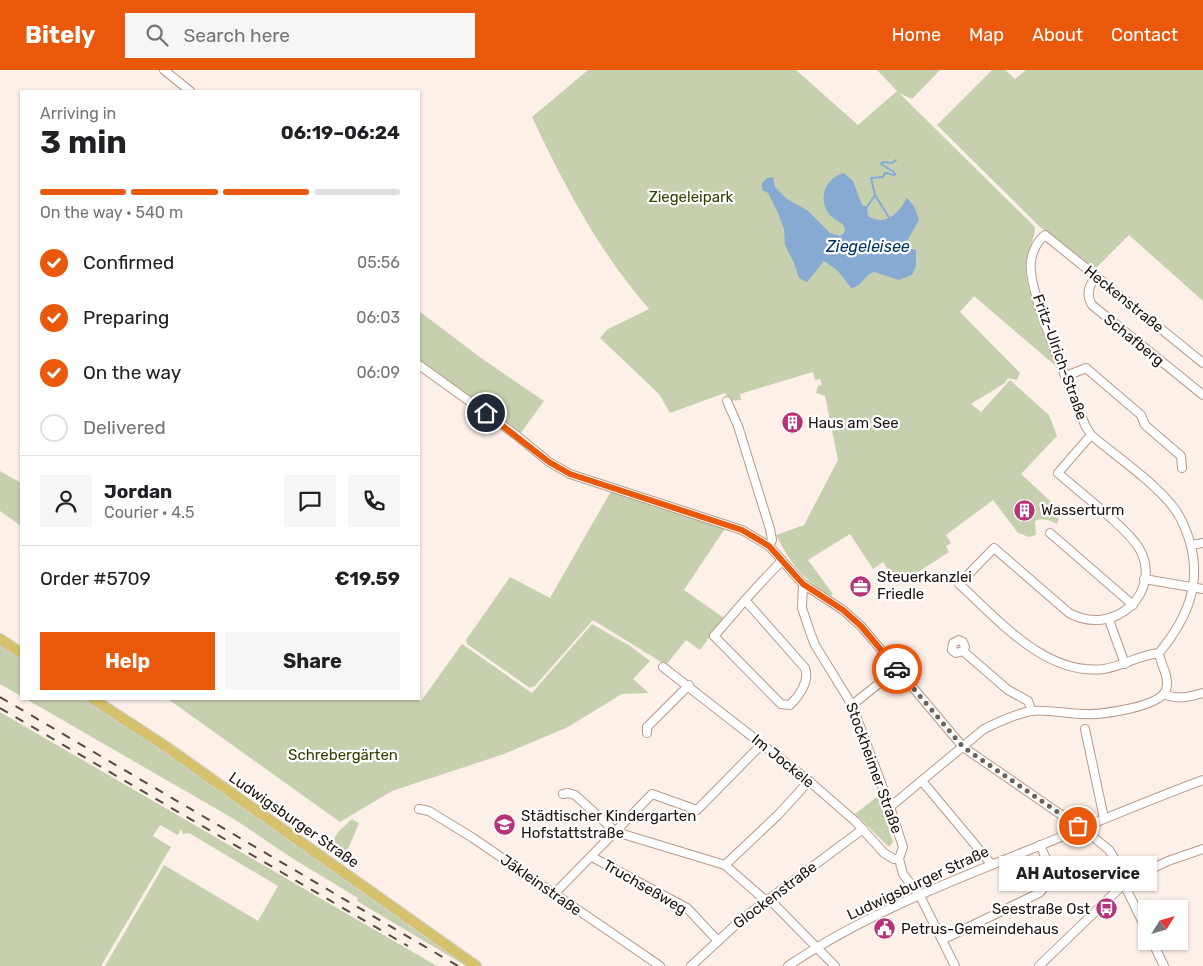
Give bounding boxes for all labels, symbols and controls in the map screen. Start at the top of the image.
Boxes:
search box [125,13,475,58]
text: Bitely [25,21,95,49]
icon: search [143,21,171,49]
text: Search here [183,24,290,47]
text: Home [892,24,941,46]
text: Map [969,24,1004,46]
text: About [1032,24,1083,46]
text: Contact [1111,24,1178,46]
text: Arriving in [40,104,116,123]
text: 06:19–06:24 [281,121,400,144]
text: 3 min [40,123,127,161]
park label: Ziegeleipark [649,188,734,206]
text: On the way · 540 m [40,203,183,222]
water label: Ziegeleisee [825,237,910,256]
icon: check [40,249,68,277]
text: Confirmed [83,251,174,274]
text: 05:56 [357,253,400,272]
street label: Heckenstraße [1081,262,1167,336]
street label: Fritz-Ulrich-Straße [1029,292,1091,422]
icon: check [40,304,68,332]
text: Preparing [83,306,169,329]
text: 06:03 [356,308,400,327]
street label: Schafberg [1100,310,1168,370]
icon: check [40,359,68,387]
text: On the way [83,361,181,384]
text: 06:09 [356,363,400,382]
pin [465,392,507,434]
icon: home [472,399,500,427]
building icon: Haus am See [780,411,804,435]
place label: Haus am See [808,414,899,432]
text: Delivered [83,416,166,439]
button: person [40,475,92,527]
button: chat [284,475,336,527]
button: phone [348,475,400,527]
text: Jordan [104,480,172,503]
building icon: Wasserturm [1013,498,1037,522]
place label: Wasserturm [1041,501,1124,519]
text: Courier · 4.5 [104,503,194,522]
text: Order #5709 [40,567,151,590]
text: €19.59 [335,567,400,590]
place label: Steuerkanzlei Friedle [877,568,972,603]
office icon: Steuerkanzlei Friedle [849,574,873,598]
button: Help [40,632,215,690]
button: Share [225,632,400,690]
courier [872,644,922,694]
icon: car [883,655,911,683]
street label: Stockheimer Straße [842,700,906,836]
street label: Im Jockele [748,730,818,792]
park label: Schrebergärten [288,746,398,764]
street label: Ludwigsburger Straße [226,768,362,872]
pin [1057,805,1099,847]
place label: Städtischer Kindergarten Hofstattstraße [521,807,696,842]
icon: bag [1064,812,1092,840]
school or university icon: Städtischer Kindergarten Hofstattstraße [493,813,517,837]
street label: Ludwigsburger Straße [844,842,992,924]
street label: Jäkleinstraße [497,850,585,920]
street label: Truchseßweg [600,856,690,918]
callout: AH Autoservice [999,856,1157,891]
street label: Glockenstraße [730,858,820,932]
text: AH Autoservice [1016,864,1140,883]
bus stop icon: Seestraße Ost [1094,897,1118,921]
place label: Seestraße Ost [992,900,1090,918]
north arrow [1138,900,1188,950]
map controls [1138,900,1188,950]
public building icon: Petrus-Gemeindehaus [873,917,897,941]
place label: Petrus-Gemeindehaus [901,920,1059,938]

